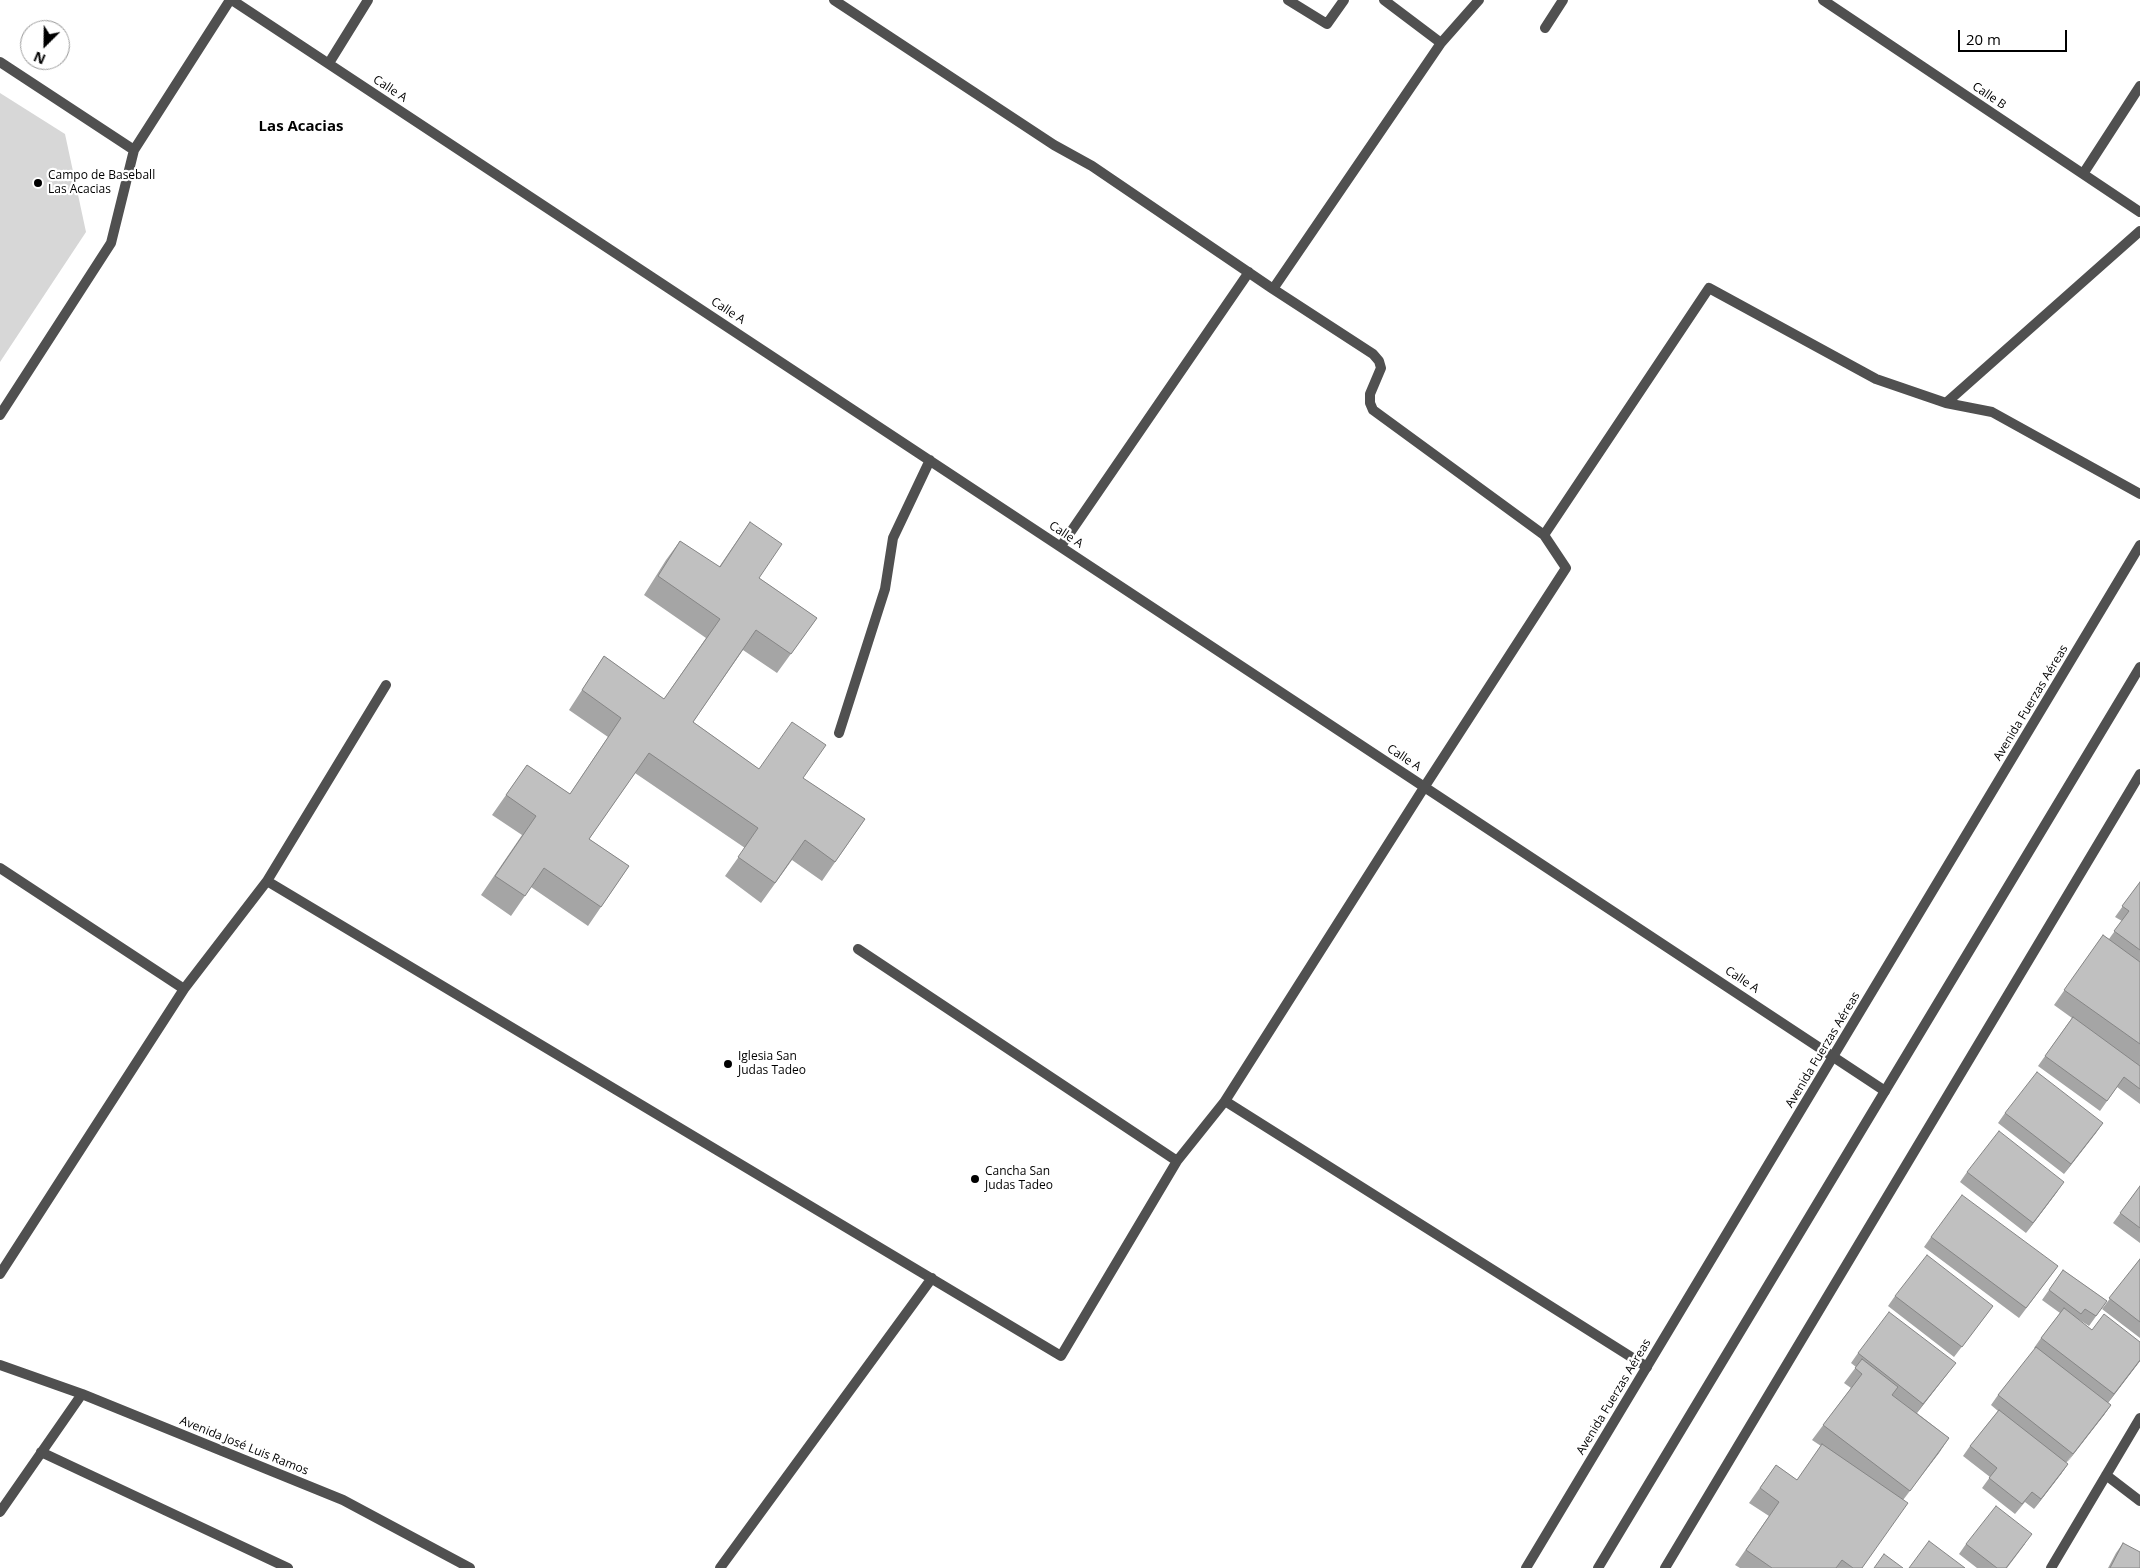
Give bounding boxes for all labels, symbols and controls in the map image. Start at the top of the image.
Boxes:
north arrow [20,20,70,70]
scale bar [1960,20,2069,52]
text: 20 m [1966,29,2001,49]
text: N [30,47,48,69]
street label: Calle A [370,73,410,105]
street label: Calle B [1969,79,2009,113]
district label: Las Acacias [259,118,343,136]
place label: Campo de Baseball Las Acacias [48,169,155,197]
marker: Campo de Baseball Las Acacias [32,177,44,189]
street label: Calle A [708,295,748,327]
street label: Calle A [1046,519,1086,551]
street label: Avenida Fuerzas Aéreas [1991,642,2071,764]
street label: Calle A [1384,742,1424,774]
street label: Calle A [1722,964,1762,996]
street label: Avenida Fuerzas Aéreas [1783,989,1863,1111]
place label: Iglesia San Judas Tadeo [738,1050,806,1078]
marker: Iglesia San Judas Tadeo [722,1058,734,1070]
place label: Cancha San Judas Tadeo [985,1165,1053,1193]
marker: Cancha San Judas Tadeo [969,1173,981,1185]
street label: Avenida Fuerzas Aéreas [1574,1336,1654,1458]
street label: Avenida José Luis Ramos [178,1414,310,1478]

